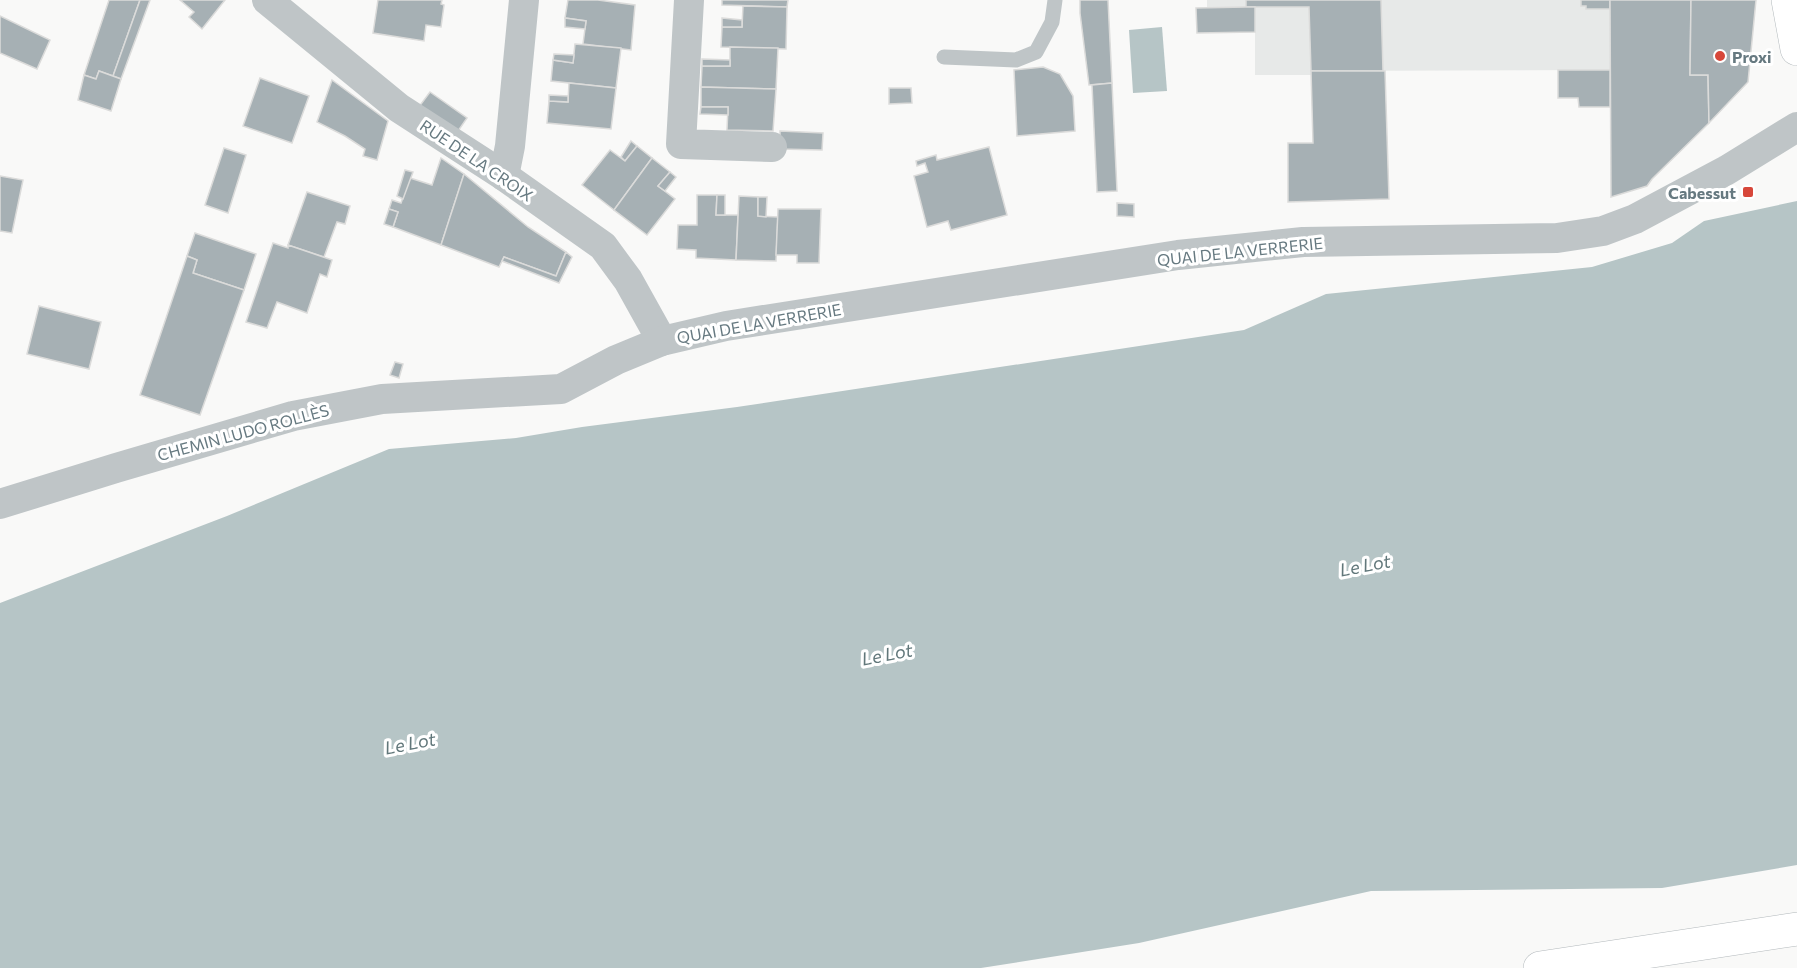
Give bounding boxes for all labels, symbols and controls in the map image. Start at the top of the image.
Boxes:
place label: Proxi [1732,47,1771,66]
marker: Proxi [1713,49,1727,63]
street label: RUE DE LA CROIX [417,115,537,205]
place label: Cabessut [1668,183,1736,202]
marker: Cabessut [1741,185,1755,199]
street label: QUAI DE LA VERRERIE [1156,233,1324,269]
street label: QUAI DE LA VERRERIE [675,299,843,347]
street label: CHEMIN LUDO ROLLÈS [155,400,331,464]
water label: Le Lot [1338,549,1393,581]
water label: Le Lot [860,638,915,670]
water label: Le Lot [383,727,438,759]

